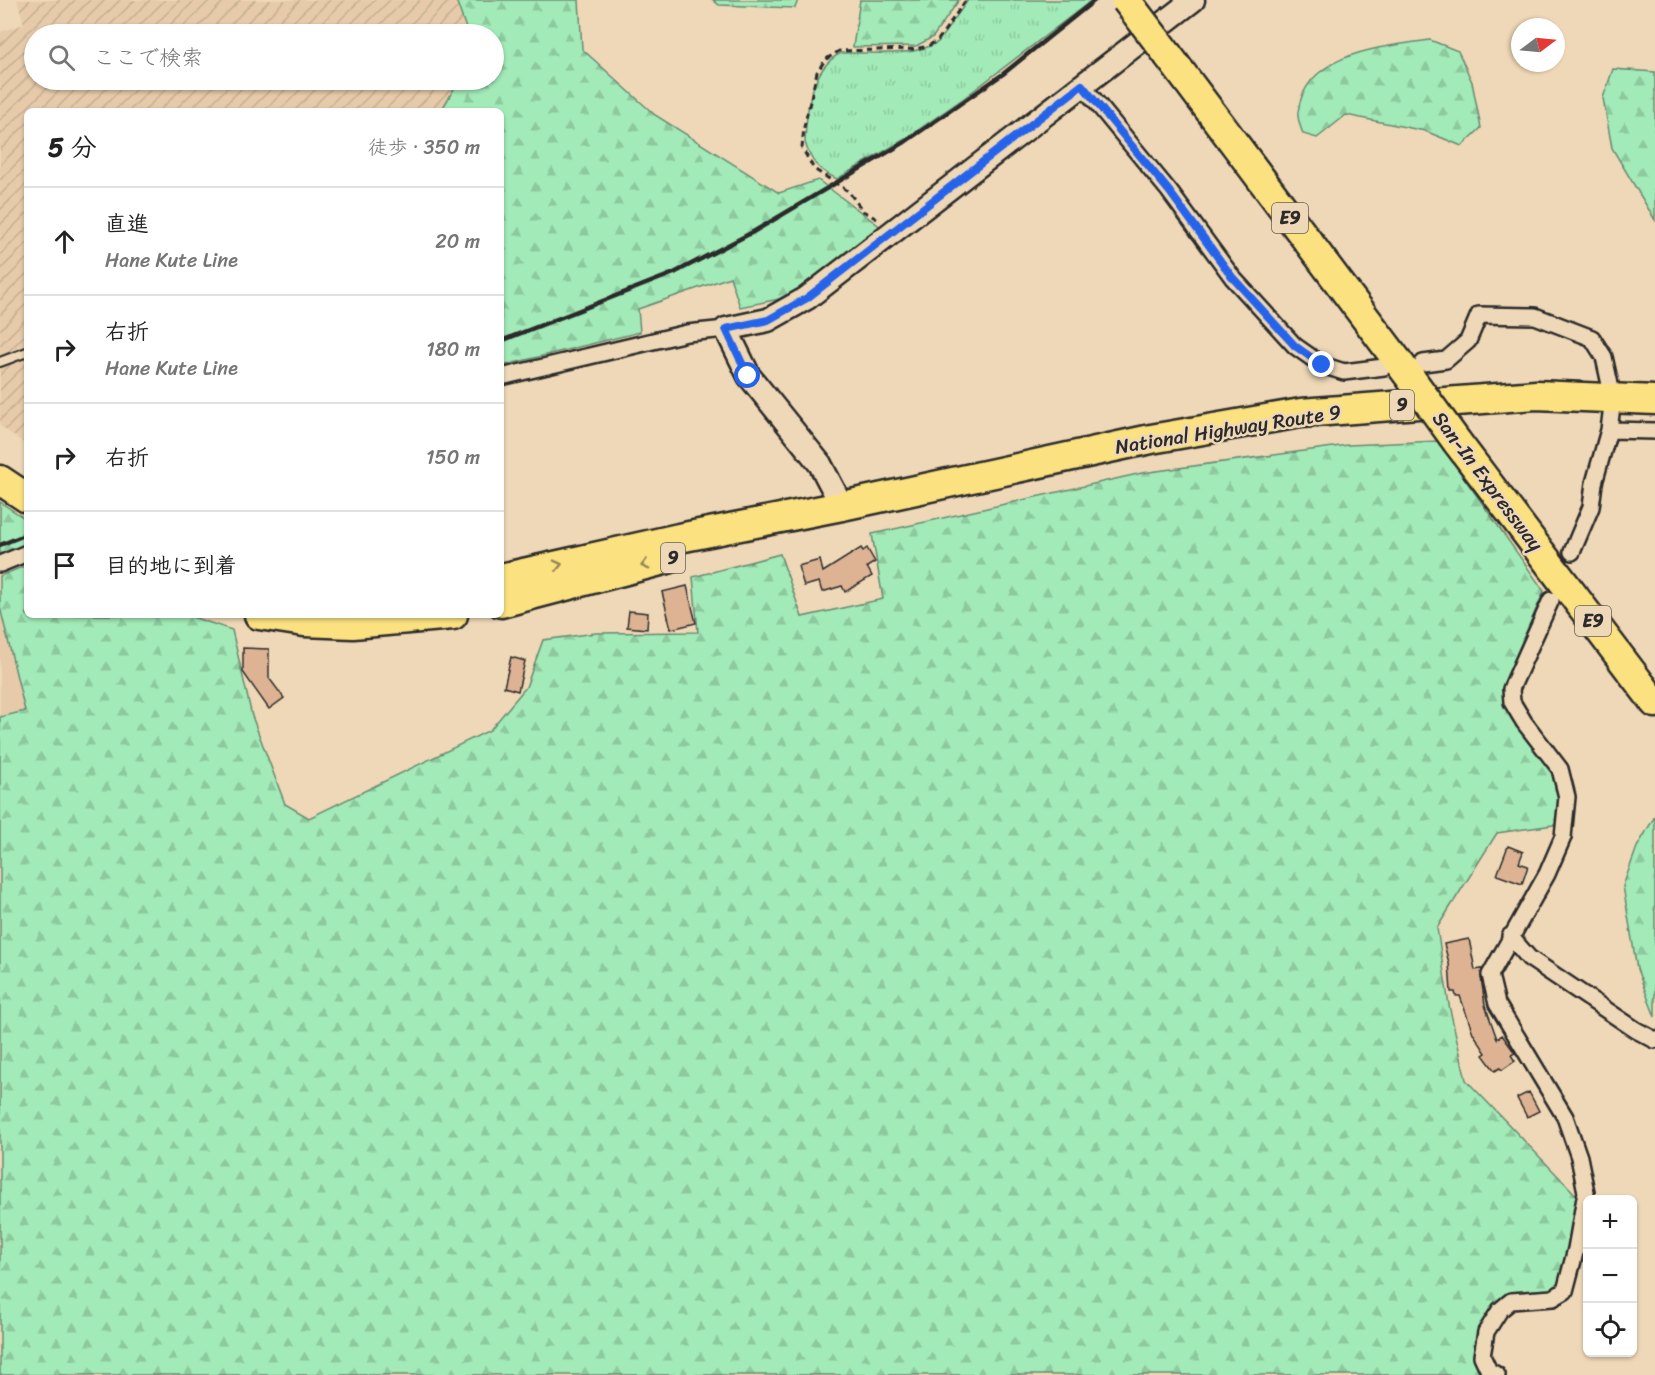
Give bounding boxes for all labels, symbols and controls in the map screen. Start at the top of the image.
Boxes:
north arrow [1511,18,1565,72]
search box [24,24,504,90]
text: ここで検索 [93,38,203,77]
icon: search [45,41,78,74]
text: 5 分 [48,124,97,170]
text: 徒歩 · 350 m [368,130,480,165]
road number: E9 [1272,203,1308,233]
text: 直進 [105,204,149,243]
text: 20 m [435,224,480,259]
icon: ahead [48,225,81,258]
text: Hane Kute Line [105,243,238,278]
text: 右折 [105,312,149,351]
text: 180 m [426,332,480,367]
icon: right [48,333,81,366]
text: Hane Kute Line [105,351,238,386]
route end [1308,351,1334,377]
route start [734,362,760,388]
road number: 9 [1390,390,1414,420]
street label: National Highway Route 9 [1113,394,1344,465]
street label: San-In Expressway [1423,404,1553,560]
text: 右折 [105,438,149,477]
text: 150 m [426,440,480,475]
icon: right [48,441,81,474]
road number: 9 [661,543,685,573]
text: 目的地に到着 [105,546,237,585]
icon: arrive [48,549,81,582]
one-way arrow [640,558,650,571]
one-way arrow [553,559,563,572]
road number: E9 [1575,606,1611,636]
map controls [1583,1195,1637,1357]
button: + [1583,1195,1637,1249]
button: − [1583,1249,1637,1303]
button: locate [1583,1303,1637,1357]

